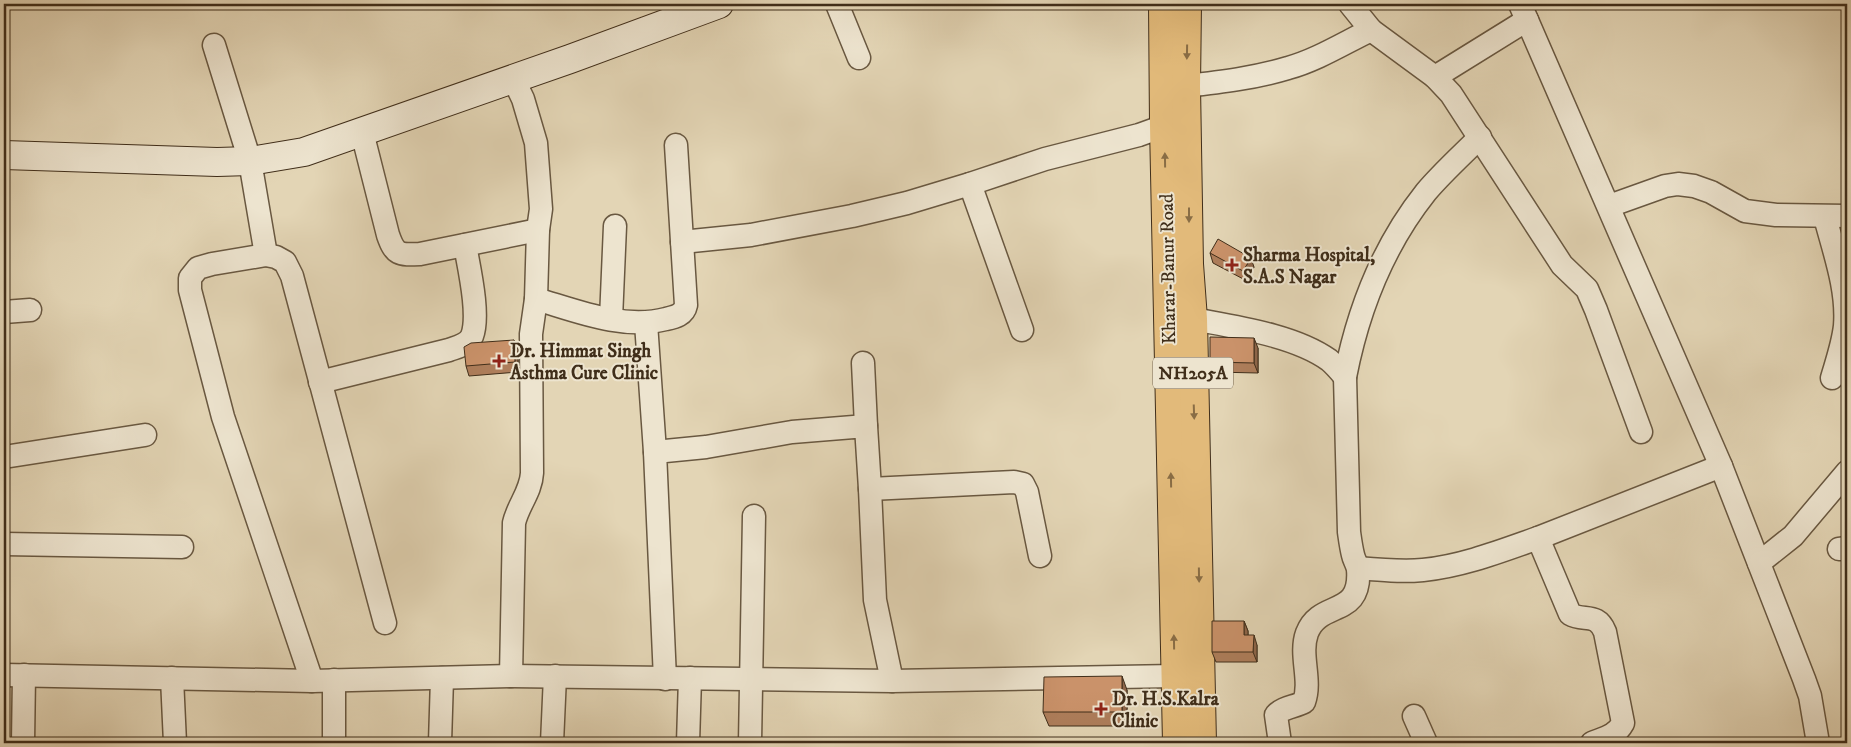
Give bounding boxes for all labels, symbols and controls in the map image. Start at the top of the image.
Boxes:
one-way arrow [1183,45,1191,61]
one-way arrow [1161,151,1169,167]
street label: Kharar-Banur Road [1156,193,1181,345]
one-way arrow [1185,207,1193,223]
place label: Sharma Hospital, S.A.S Nagar [1243,244,1375,289]
marker: Sharma Hospital, S.A.S Nagar [1225,258,1239,272]
place label: Dr. Himmat Singh Asthma Cure Clinic [509,340,658,385]
marker: Dr. Himmat Singh Asthma Cure Clinic [492,354,506,368]
road number: NH205A [1153,358,1233,388]
one-way arrow [1190,405,1198,421]
one-way arrow [1167,471,1175,487]
one-way arrow [1195,567,1203,583]
one-way arrow [1170,634,1178,650]
place label: Dr. H.S.Kalra Clinic [1112,688,1220,733]
marker: Dr. H.S.Kalra Clinic [1094,702,1108,716]

